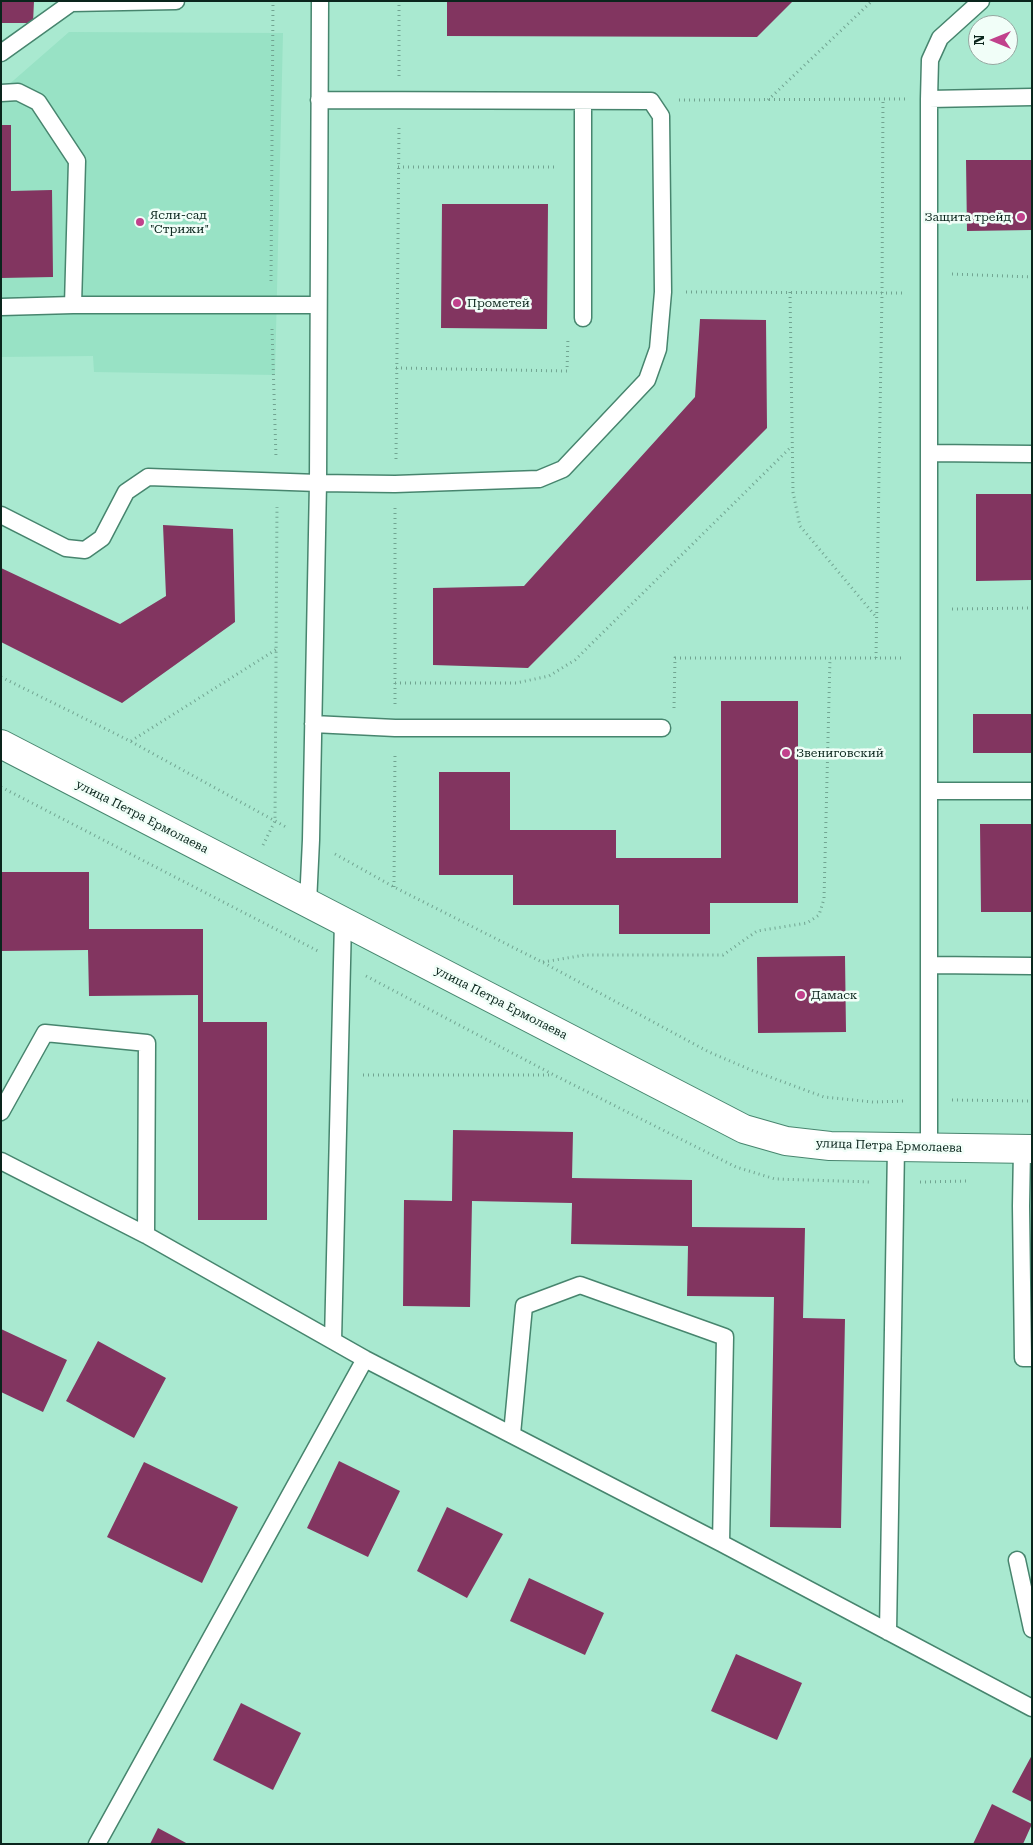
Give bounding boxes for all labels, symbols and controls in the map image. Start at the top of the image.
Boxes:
north arrow [968,15,1018,65]
text: N [971,35,987,45]
place label: Ясли-сад "Стрижи" [150,208,209,236]
place label: Защита трейд [924,210,1011,224]
marker: Защита трейд [1015,211,1027,223]
marker: Ясли-сад "Стрижи" [134,216,146,228]
place label: Прометей [467,296,530,310]
marker: Прометей [451,297,463,309]
place label: Звениговский [796,746,884,760]
marker: Звениговский [780,747,792,759]
street label: улица Петра Ермолаева [73,777,211,857]
street label: улица Петра Ермолаева [432,963,570,1043]
place label: Дамаск [811,988,857,1002]
marker: Дамаск [795,989,807,1001]
street label: улица Петра Ермолаева [816,1136,962,1156]

